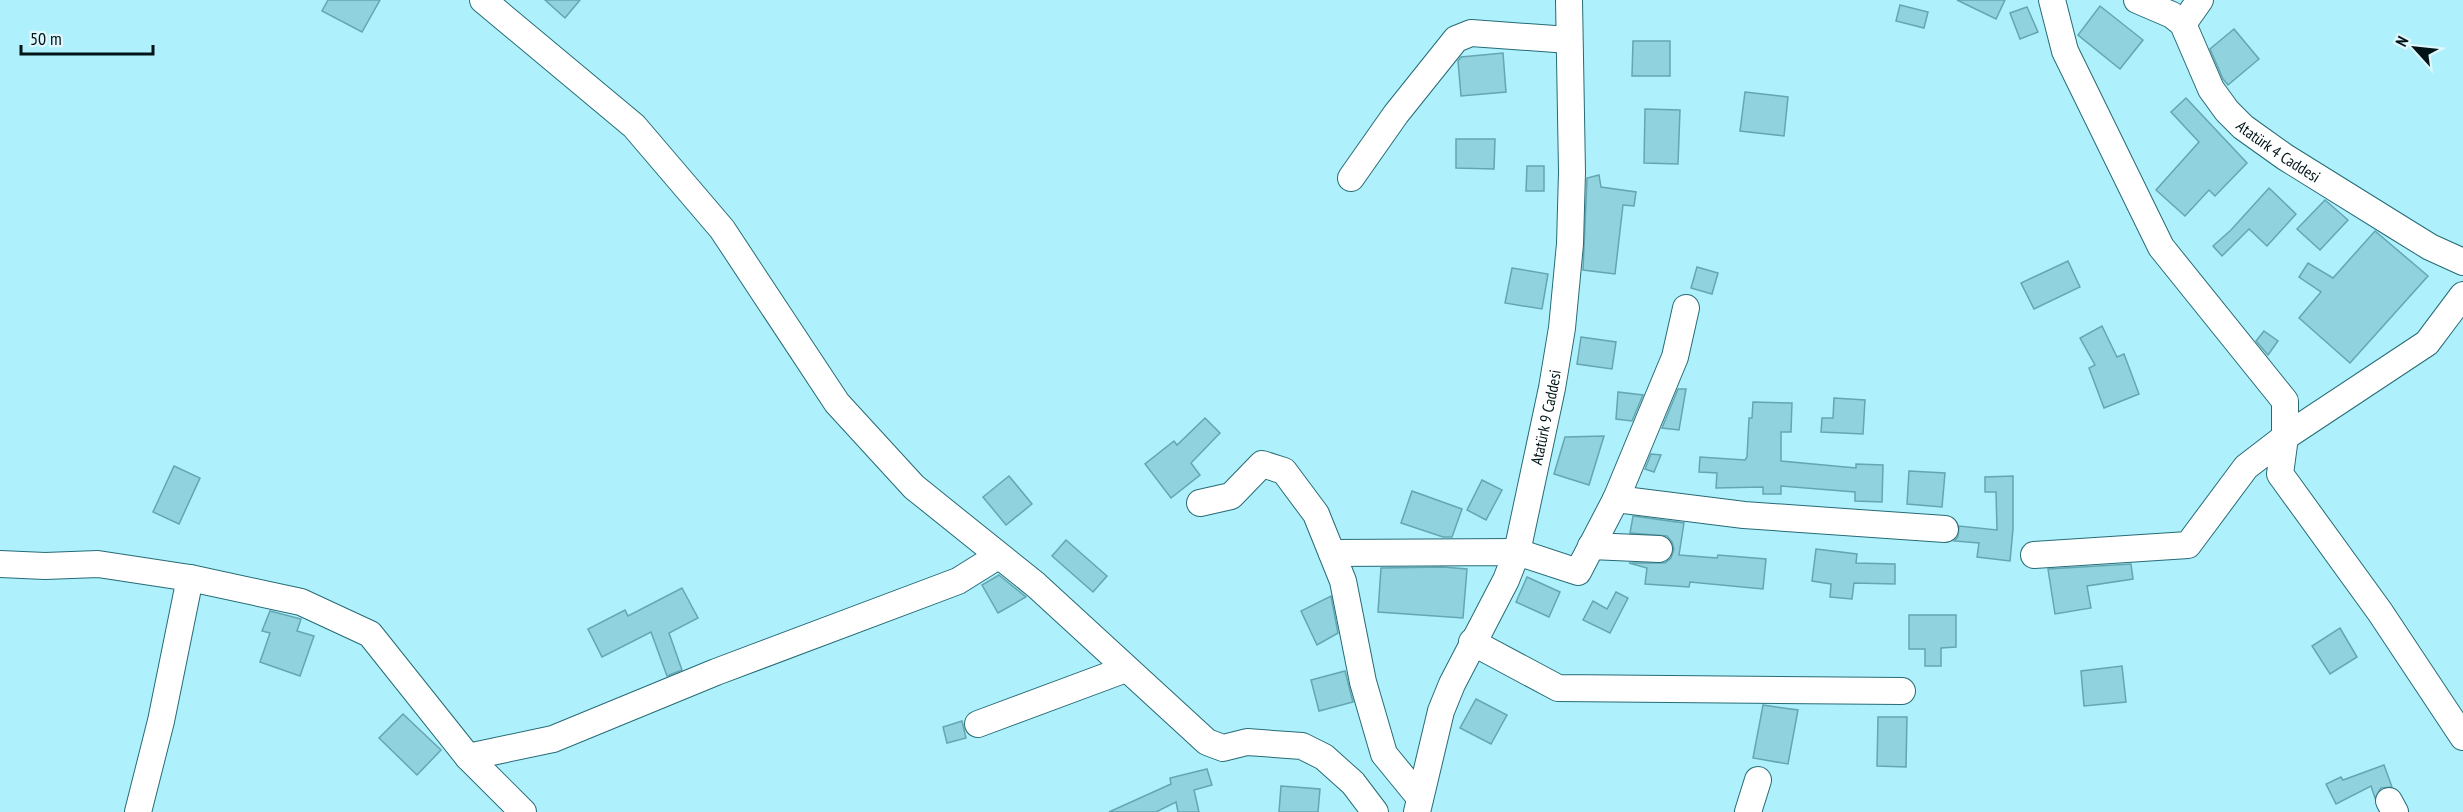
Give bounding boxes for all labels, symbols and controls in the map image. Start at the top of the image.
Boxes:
scale bar [21,18,153,56]
north arrow [2385,18,2445,78]
text: 50 m [30,27,62,50]
text: N [2391,33,2413,50]
street label: Atatürk 4 Caddesi [2232,116,2324,187]
street label: Atatürk 9 Caddesi [1526,368,1565,467]

